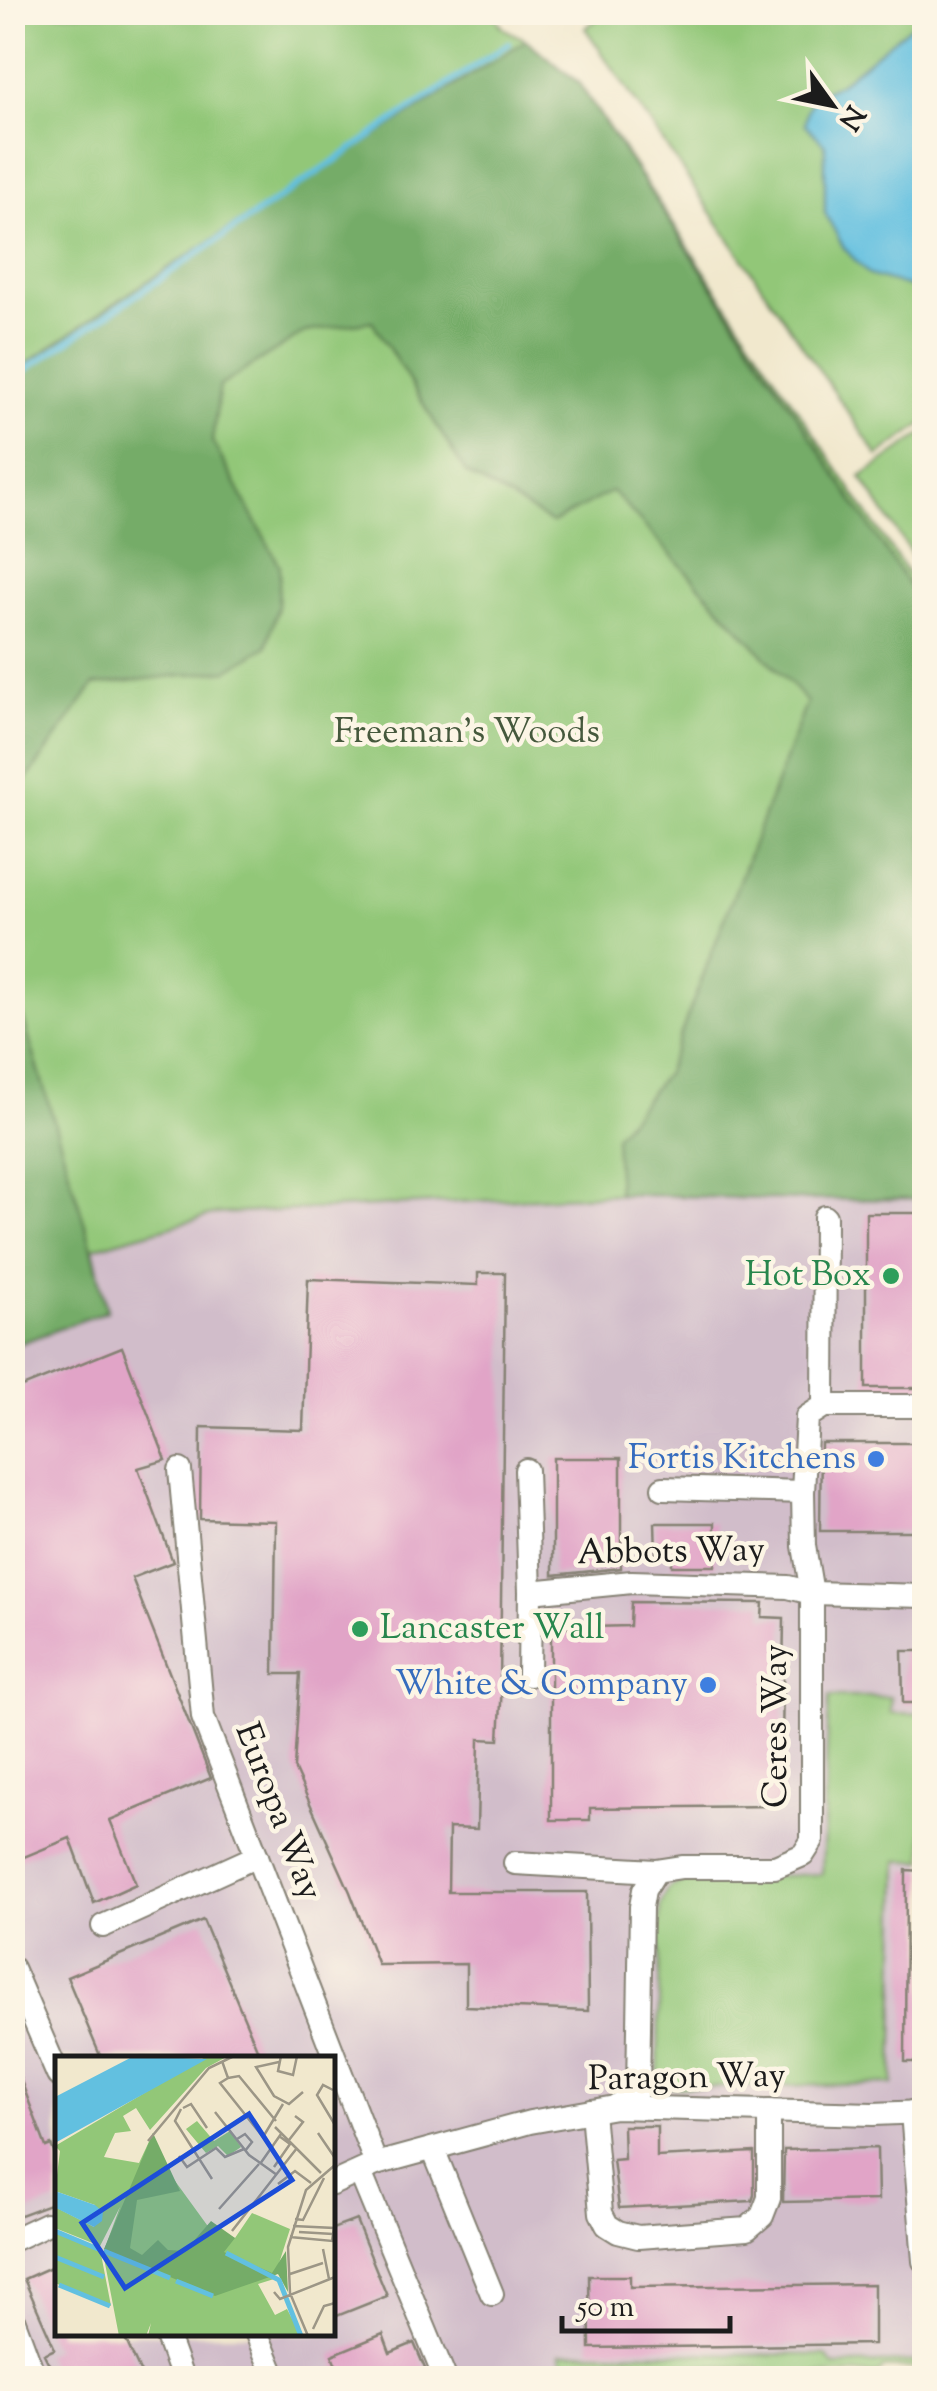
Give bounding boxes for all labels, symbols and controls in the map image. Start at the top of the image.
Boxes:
north arrow [782,55,882,155]
text: N [828,97,873,137]
park label: Freeman's Woods [334,708,600,759]
place label: Hot Box [745,1251,871,1302]
marker: Hot Box [880,1265,902,1287]
place label: Fortis Kitchens [628,1434,856,1485]
marker: Fortis Kitchens [865,1448,887,1470]
street label: Abbots Way [577,1526,765,1580]
place label: Lancaster Wall [380,1604,605,1655]
marker: Lancaster Wall [349,1618,371,1640]
street label: Ceres Way [752,1644,803,1808]
place label: White & Company [395,1660,688,1711]
marker: White & Company [697,1674,719,1696]
street label: Europa Way [220,1716,334,1908]
street label: Paragon Way [588,2052,786,2106]
inset map [55,2056,335,2336]
scale bar [562,2271,730,2333]
text: 50 m [575,2287,635,2330]

